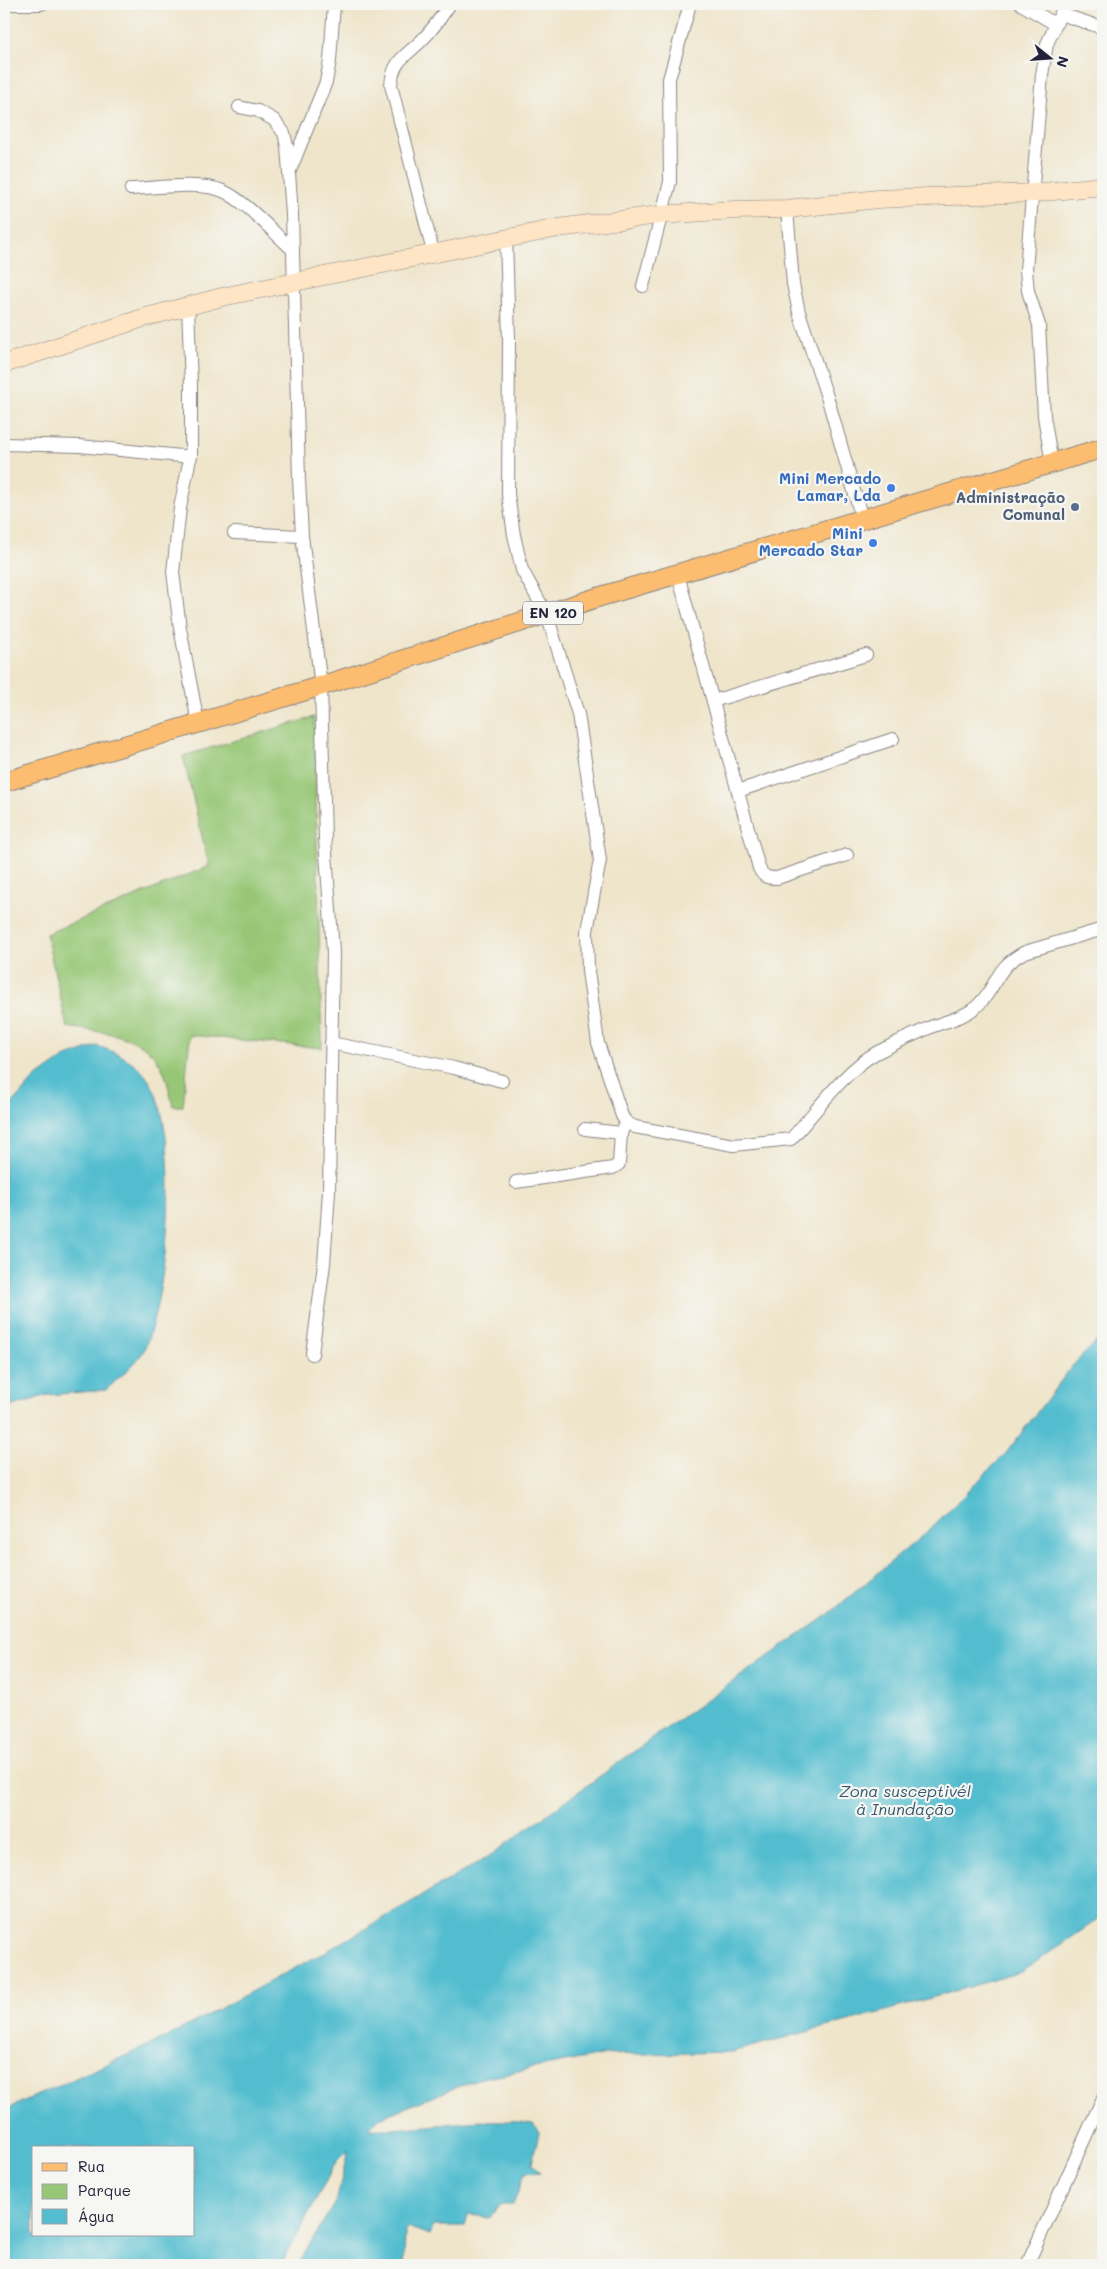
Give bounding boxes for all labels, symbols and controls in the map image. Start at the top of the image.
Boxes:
north arrow [1024,32,1074,82]
text: N [1052,54,1074,70]
place label: Mini Mercado Lamar, Lda [779,468,881,505]
marker: Mini Mercado Lamar, Lda [885,482,897,494]
place label: Administração Comunal [956,487,1065,524]
marker: Administração Comunal [1069,501,1081,513]
place label: Mini Mercado Star [759,523,863,560]
marker: Mini Mercado Star [867,537,879,549]
road number: EN 120 [523,602,583,624]
water label: Zona susceptivél à Inundação [839,1780,971,1819]
legend [32,2146,195,2236]
text: Rua [78,2156,105,2176]
text: Parque [78,2180,131,2200]
text: Água [78,2206,115,2226]

